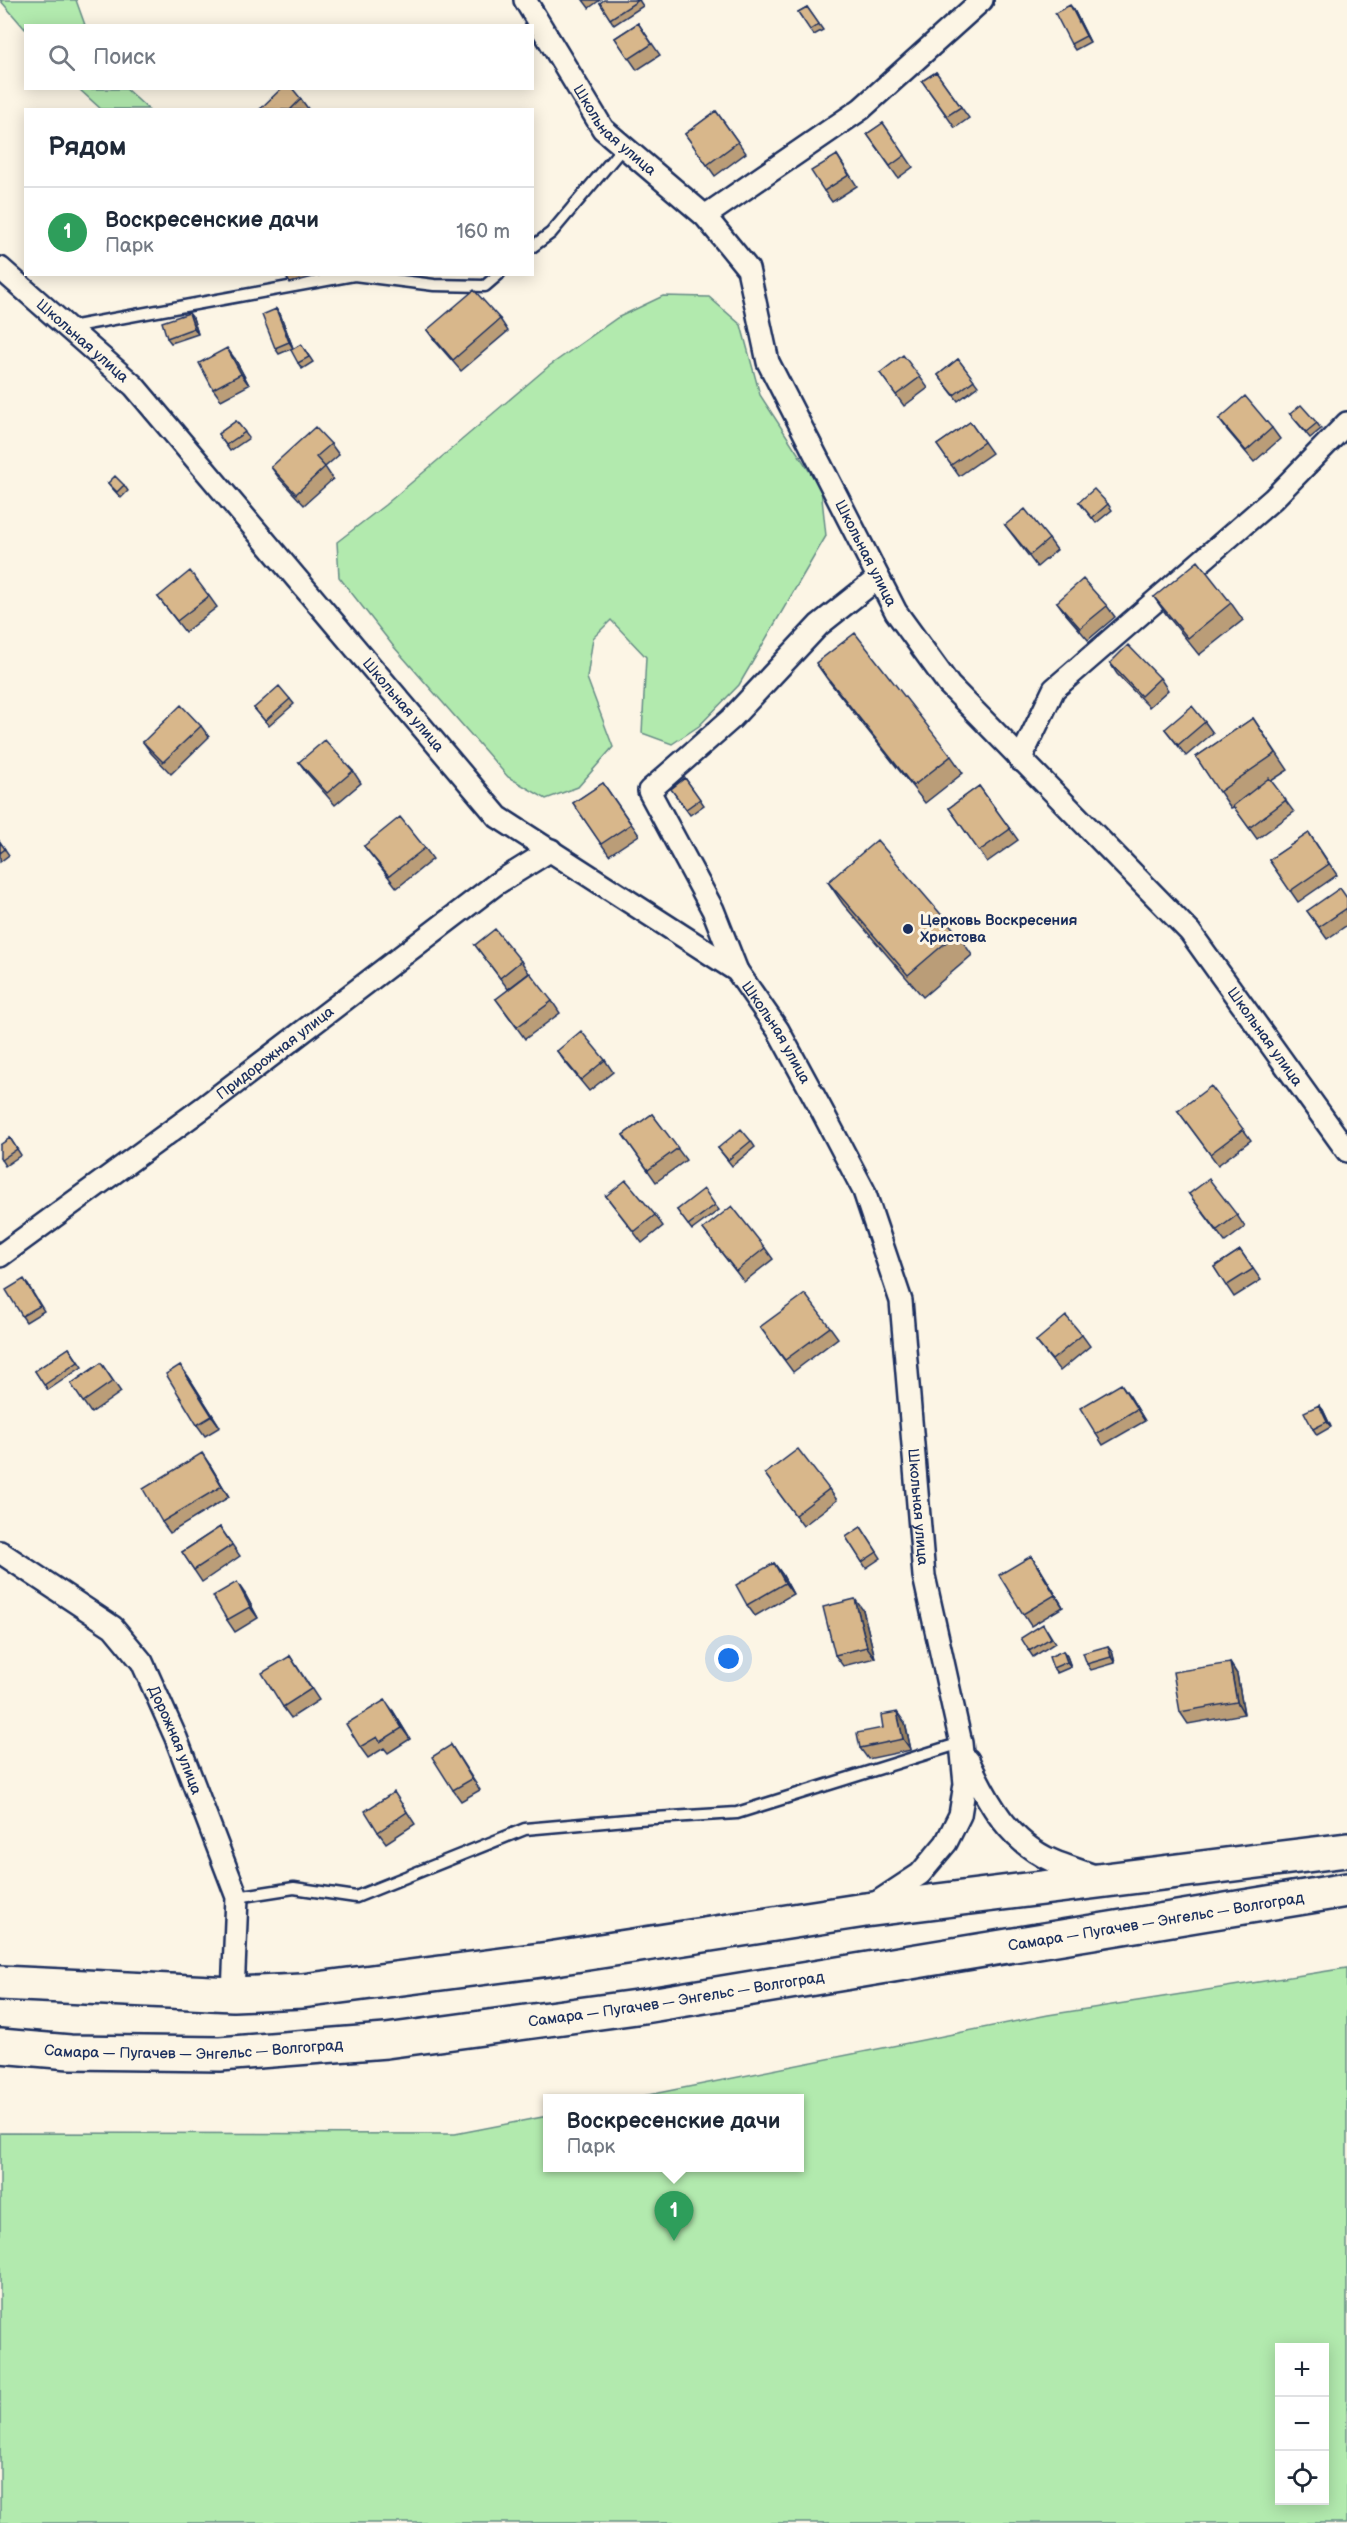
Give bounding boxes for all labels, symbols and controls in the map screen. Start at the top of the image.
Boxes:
search box [24,24,534,90]
icon: search [45,41,78,74]
text: Поиск [93,44,156,71]
street label: Школьная улица [568,81,660,180]
text: Рядом [48,132,126,163]
text: Воскресенские дачи [105,207,319,234]
text: 1 [63,220,72,244]
text: 160 m [456,220,510,244]
text: Парк [105,234,154,258]
street label: Школьная улица [32,295,133,387]
street label: Школьная улица [830,497,901,610]
street label: Школьная улица [358,654,448,756]
place label: Церковь Воскресения Христова [919,911,1077,947]
marker: Церковь Воскресения Христова [901,922,915,936]
street label: Школьная улица [737,978,814,1087]
street label: Школьная улица [1223,984,1306,1090]
street label: Придорожная улица [213,1002,338,1104]
street label: Школьная улица [903,1448,932,1566]
your location [714,1644,743,1673]
street label: Дорожная улица [144,1683,206,1798]
street label: Самара — Пугачев — Энгельс — Волгоград [1007,1888,1305,1956]
street label: Самара — Пугачев — Энгельс — Волгоград [527,1967,826,2032]
street label: Самара — Пугачев — Энгельс — Волгоград [43,2035,344,2064]
popup [543,2094,804,2172]
text: Воскресенские дачи [567,2108,781,2135]
text: Парк [567,2135,615,2159]
pin: 1 [654,2192,694,2241]
map controls [1275,2343,1329,2505]
button: + [1275,2343,1329,2397]
button: − [1275,2397,1329,2451]
button: locate [1275,2451,1329,2505]

